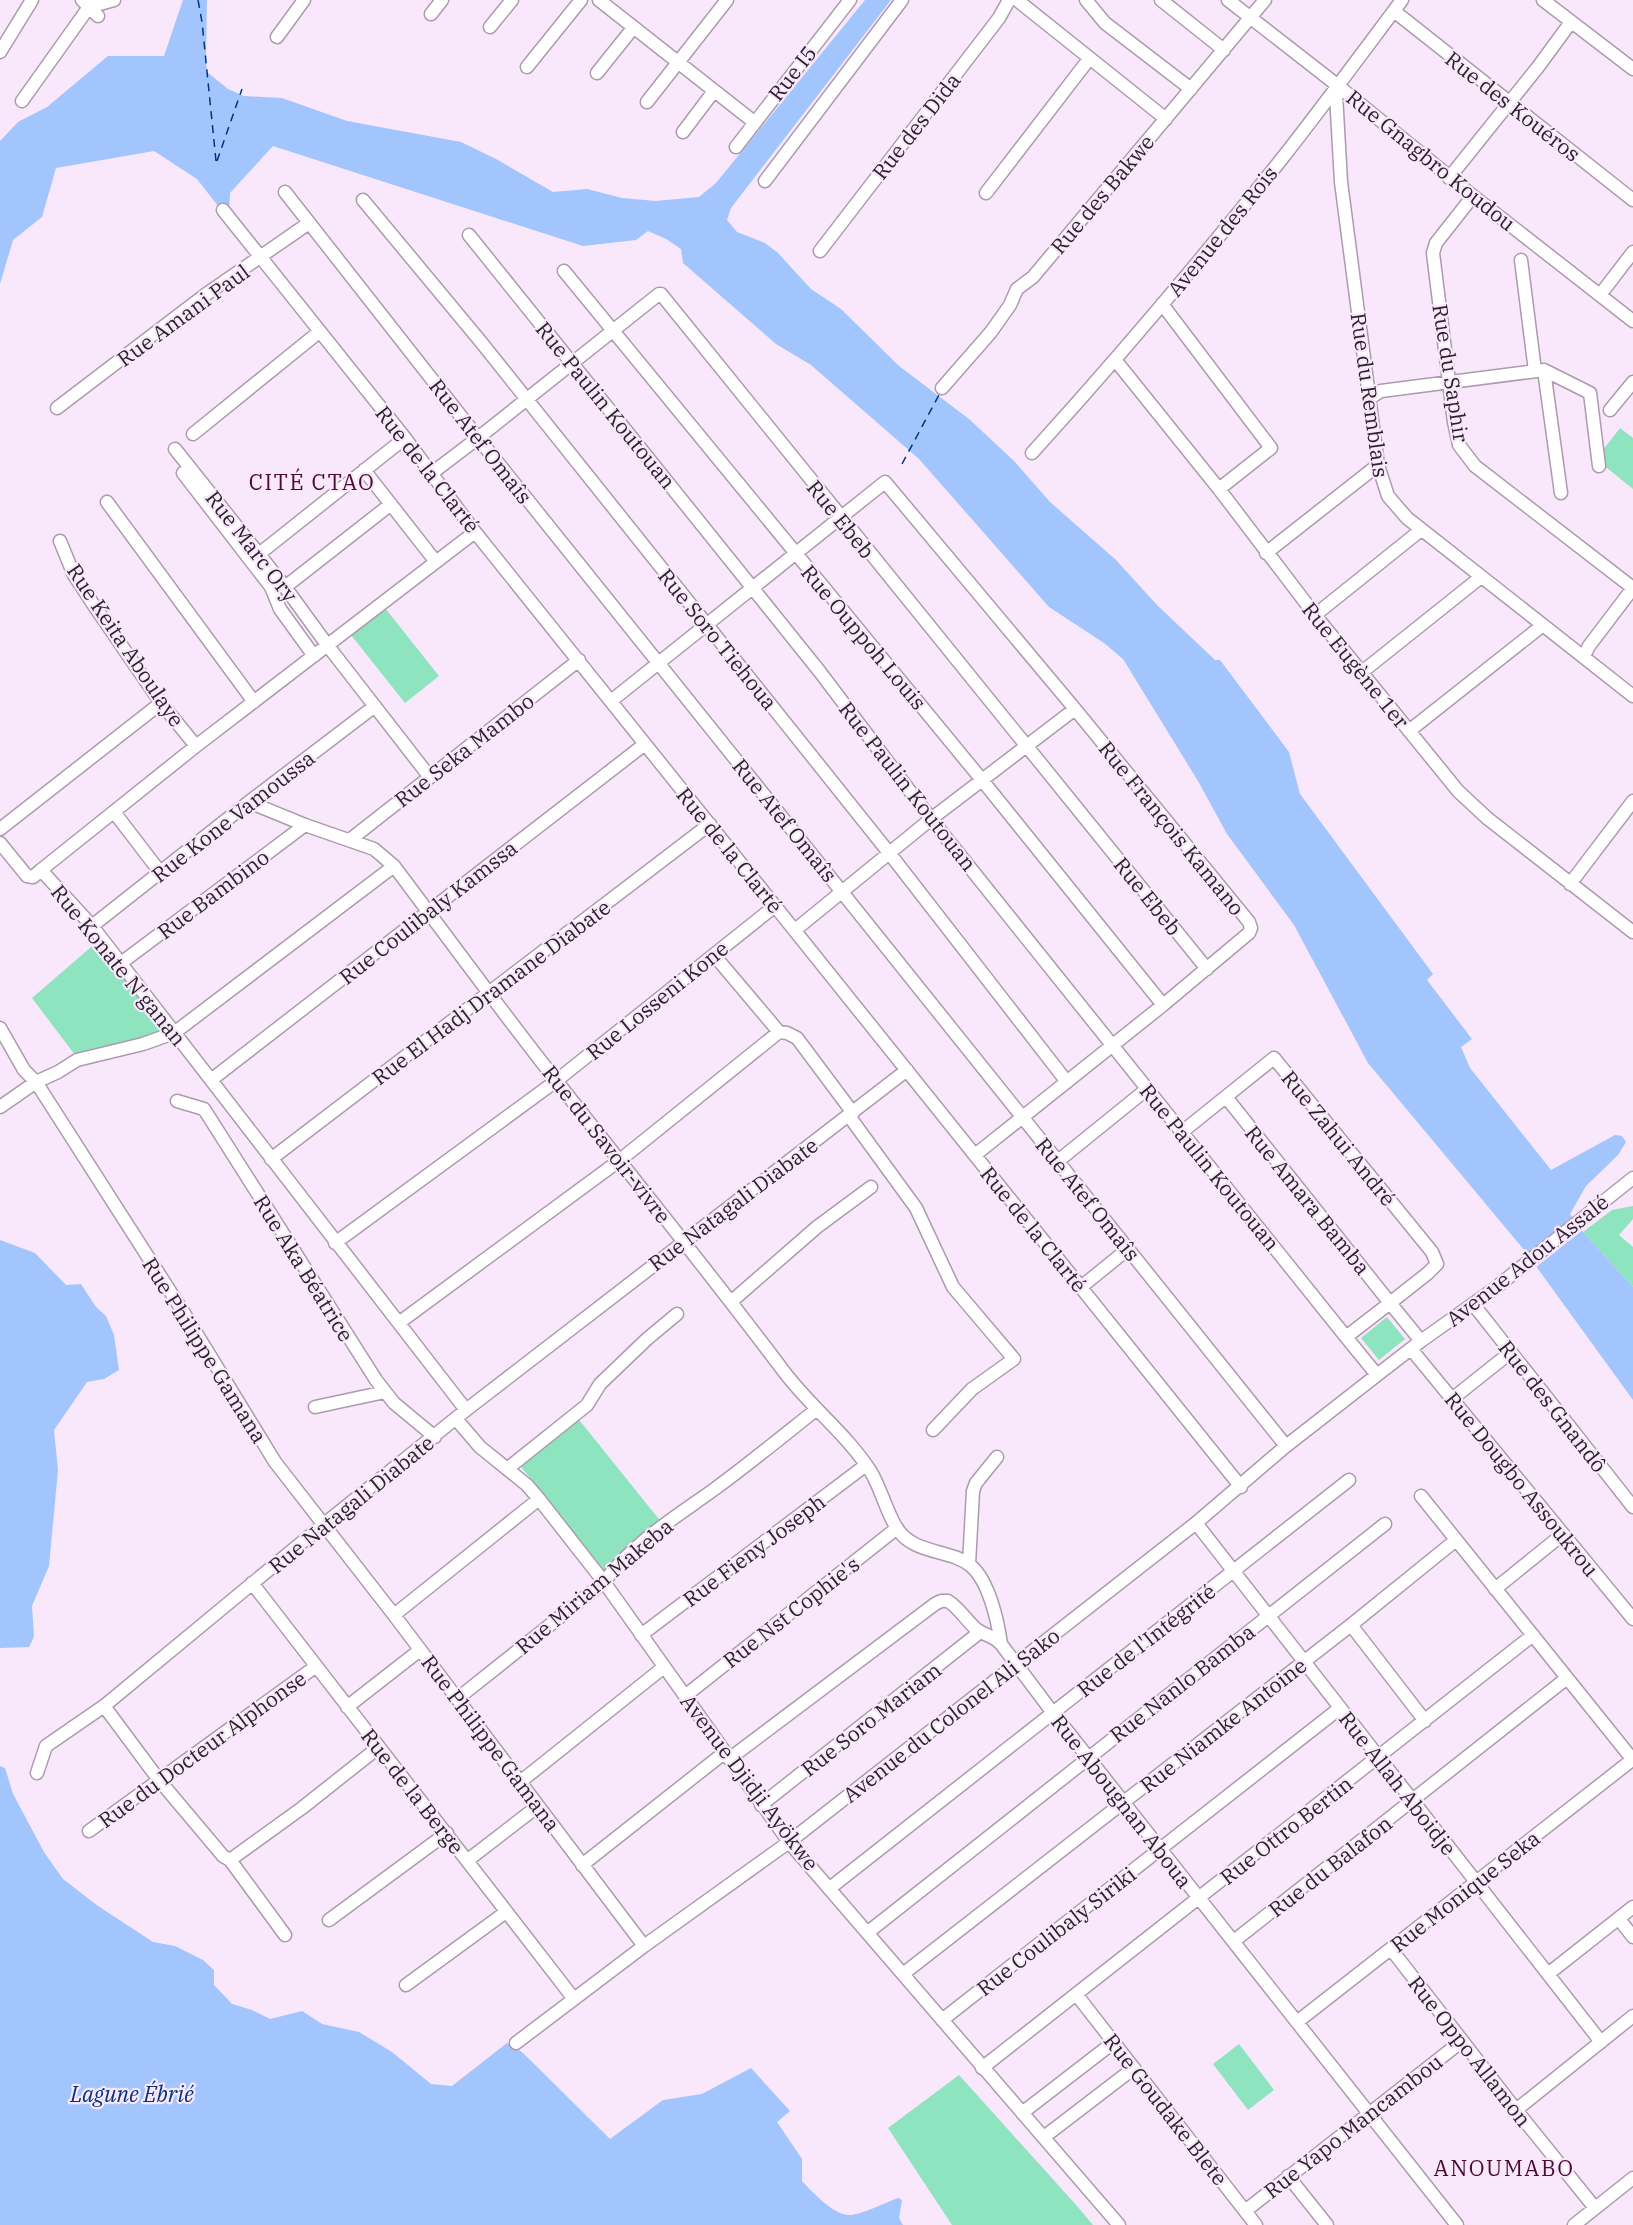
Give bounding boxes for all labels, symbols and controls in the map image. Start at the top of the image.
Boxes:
street label: Rue I5 [762,40,822,106]
street label: Rue des Kouéros [1440,44,1586,168]
street label: Rue des Dida [866,67,966,185]
street label: Rue Gnagbro Koudou [1341,83,1521,237]
street label: Rue des Bakwe [1044,128,1160,260]
street label: Avenue des Rois [1161,160,1283,302]
street label: Rue Amani Paul [111,257,255,373]
street label: Rue du Saphir [1426,302,1476,445]
street label: Rue du Remblais [1345,311,1395,479]
street label: Rue Paulin Koutouan [530,315,682,495]
street label: Rue Atef Omaîs [423,373,539,509]
street label: Rue de la Clarté [369,400,487,538]
district label: CITÉ CTAO [249,467,375,496]
street label: Rue Ebeb [801,474,881,564]
street label: Rue Marc Ory [200,485,305,608]
street label: Rue Keita Aboulaye [61,558,191,732]
street label: Rue Ouppoh Louis [795,559,933,715]
street label: Rue Soro Tiehoua [652,562,784,716]
street label: Rue Eugène 1er [1296,596,1416,735]
street label: Rue Seka Mambo [388,687,540,813]
street label: Rue Paulin Koutouan [833,695,983,877]
street label: Rue François Kamano [1093,735,1251,921]
street label: Rue Kone Vamoussa [146,744,320,888]
street label: Rue Atef Omaîs [726,752,844,888]
street label: Rue de la Clarté [671,781,789,919]
street label: Rue Coulibaly Kamssa [333,834,523,990]
street label: Rue Bambino [151,843,275,945]
street label: Rue Ebeb [1108,851,1188,941]
street label: Rue Konate N'ganan [45,878,193,1052]
street label: Rue El Hadj Dramane Diabate [366,893,616,1091]
street label: Rue Losseni Kone [580,934,734,1066]
street label: Rue du Savoir-vivre [536,1059,678,1229]
street label: Rue Zahui André [1276,1064,1402,1212]
street label: Rue Paulin Koutouan [1134,1077,1286,1257]
street label: Rue Amara Bamba [1239,1120,1377,1280]
street label: Rue Natagali Diabate [643,1131,823,1277]
street label: Rue Atef Omaîs [1029,1131,1147,1267]
street label: Rue de la Clarté [975,1160,1093,1298]
street label: Avenue Adou Assalé [1440,1188,1614,1332]
street label: Rue Aka Béatrice [248,1189,360,1347]
street label: Rue Philippe Gamana [136,1252,274,1448]
street label: Rue des Gnandô [1493,1334,1613,1478]
street label: Rue Dougbo Assoukrou [1439,1386,1605,1582]
street label: Rue Natagali Diabate [262,1428,440,1580]
street label: Rue Fieny Joseph [677,1487,831,1613]
street label: Rue Miriam Makeba [509,1512,679,1660]
street label: Rue Nst Cophie's [717,1550,865,1674]
street label: Rue de l'Intégrité [1071,1577,1221,1703]
street label: Rue Nanlo Bamba [1104,1617,1260,1749]
street label: Avenue du Colonel Ali Sako [837,1621,1065,1809]
street label: Rue Philippe Gamana [415,1649,567,1837]
street label: Rue Niamke Antoine [1134,1651,1312,1799]
street label: Rue Soro Mariam [795,1655,947,1783]
street label: Rue du Docteur Alphonse [92,1664,312,1834]
street label: Avenue Djidji Ayökwe [675,1688,825,1876]
street label: Rue Allah Aboidje [1333,1705,1463,1861]
street label: Rue Abougnan Aboua [1045,1708,1199,1894]
street label: Rue de la Berge [355,1723,471,1859]
street label: Rue Ottro Bertin [1214,1769,1358,1891]
street label: Rue du Balafon [1263,1809,1397,1923]
street label: Rue Monique Seka [1385,1824,1545,1958]
street label: Rue Coulibaly Siriki [971,1860,1141,2002]
street label: Rue Oppo Allamon [1402,1970,1538,2132]
street label: Rue Goudake Blete [1098,2027,1234,2191]
street label: Rue Yapo Mancambou [1258,2047,1448,2205]
water label: Lagune Ébrié [69,2079,195,2108]
district label: ANOUMABO [1434,2153,1574,2182]

